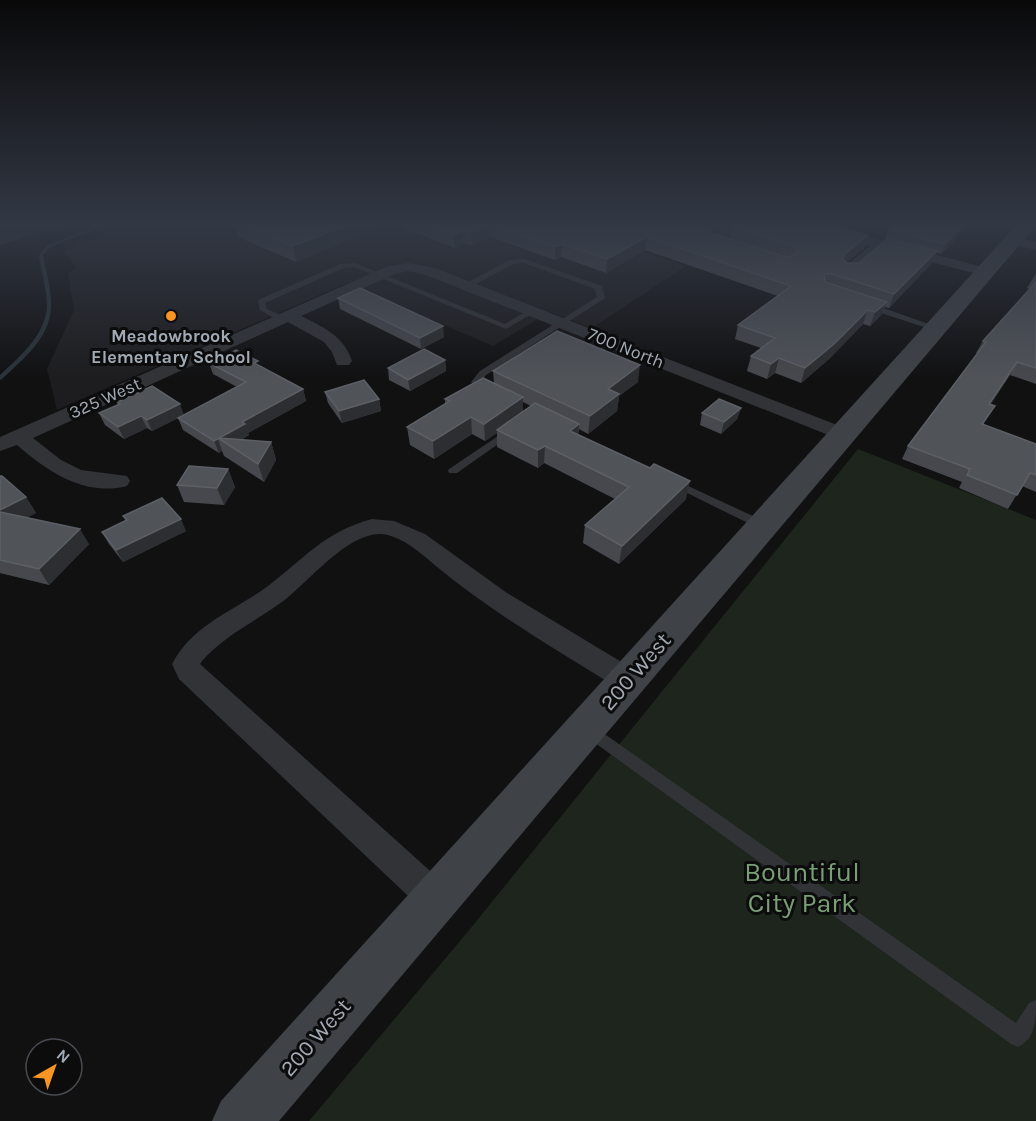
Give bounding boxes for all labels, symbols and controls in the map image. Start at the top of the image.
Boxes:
marker: Meadowbrook Elementary School [164,309,178,323]
street label: 700 North [585,323,667,373]
place label: Meadowbrook Elementary School [91,325,251,368]
street label: 325 West [66,372,145,424]
street label: 200 West [595,628,676,716]
park label: Bountiful City Park [744,856,860,919]
street label: 200 West [275,994,356,1082]
north arrow [24,1037,84,1097]
text: N [53,1045,74,1067]

